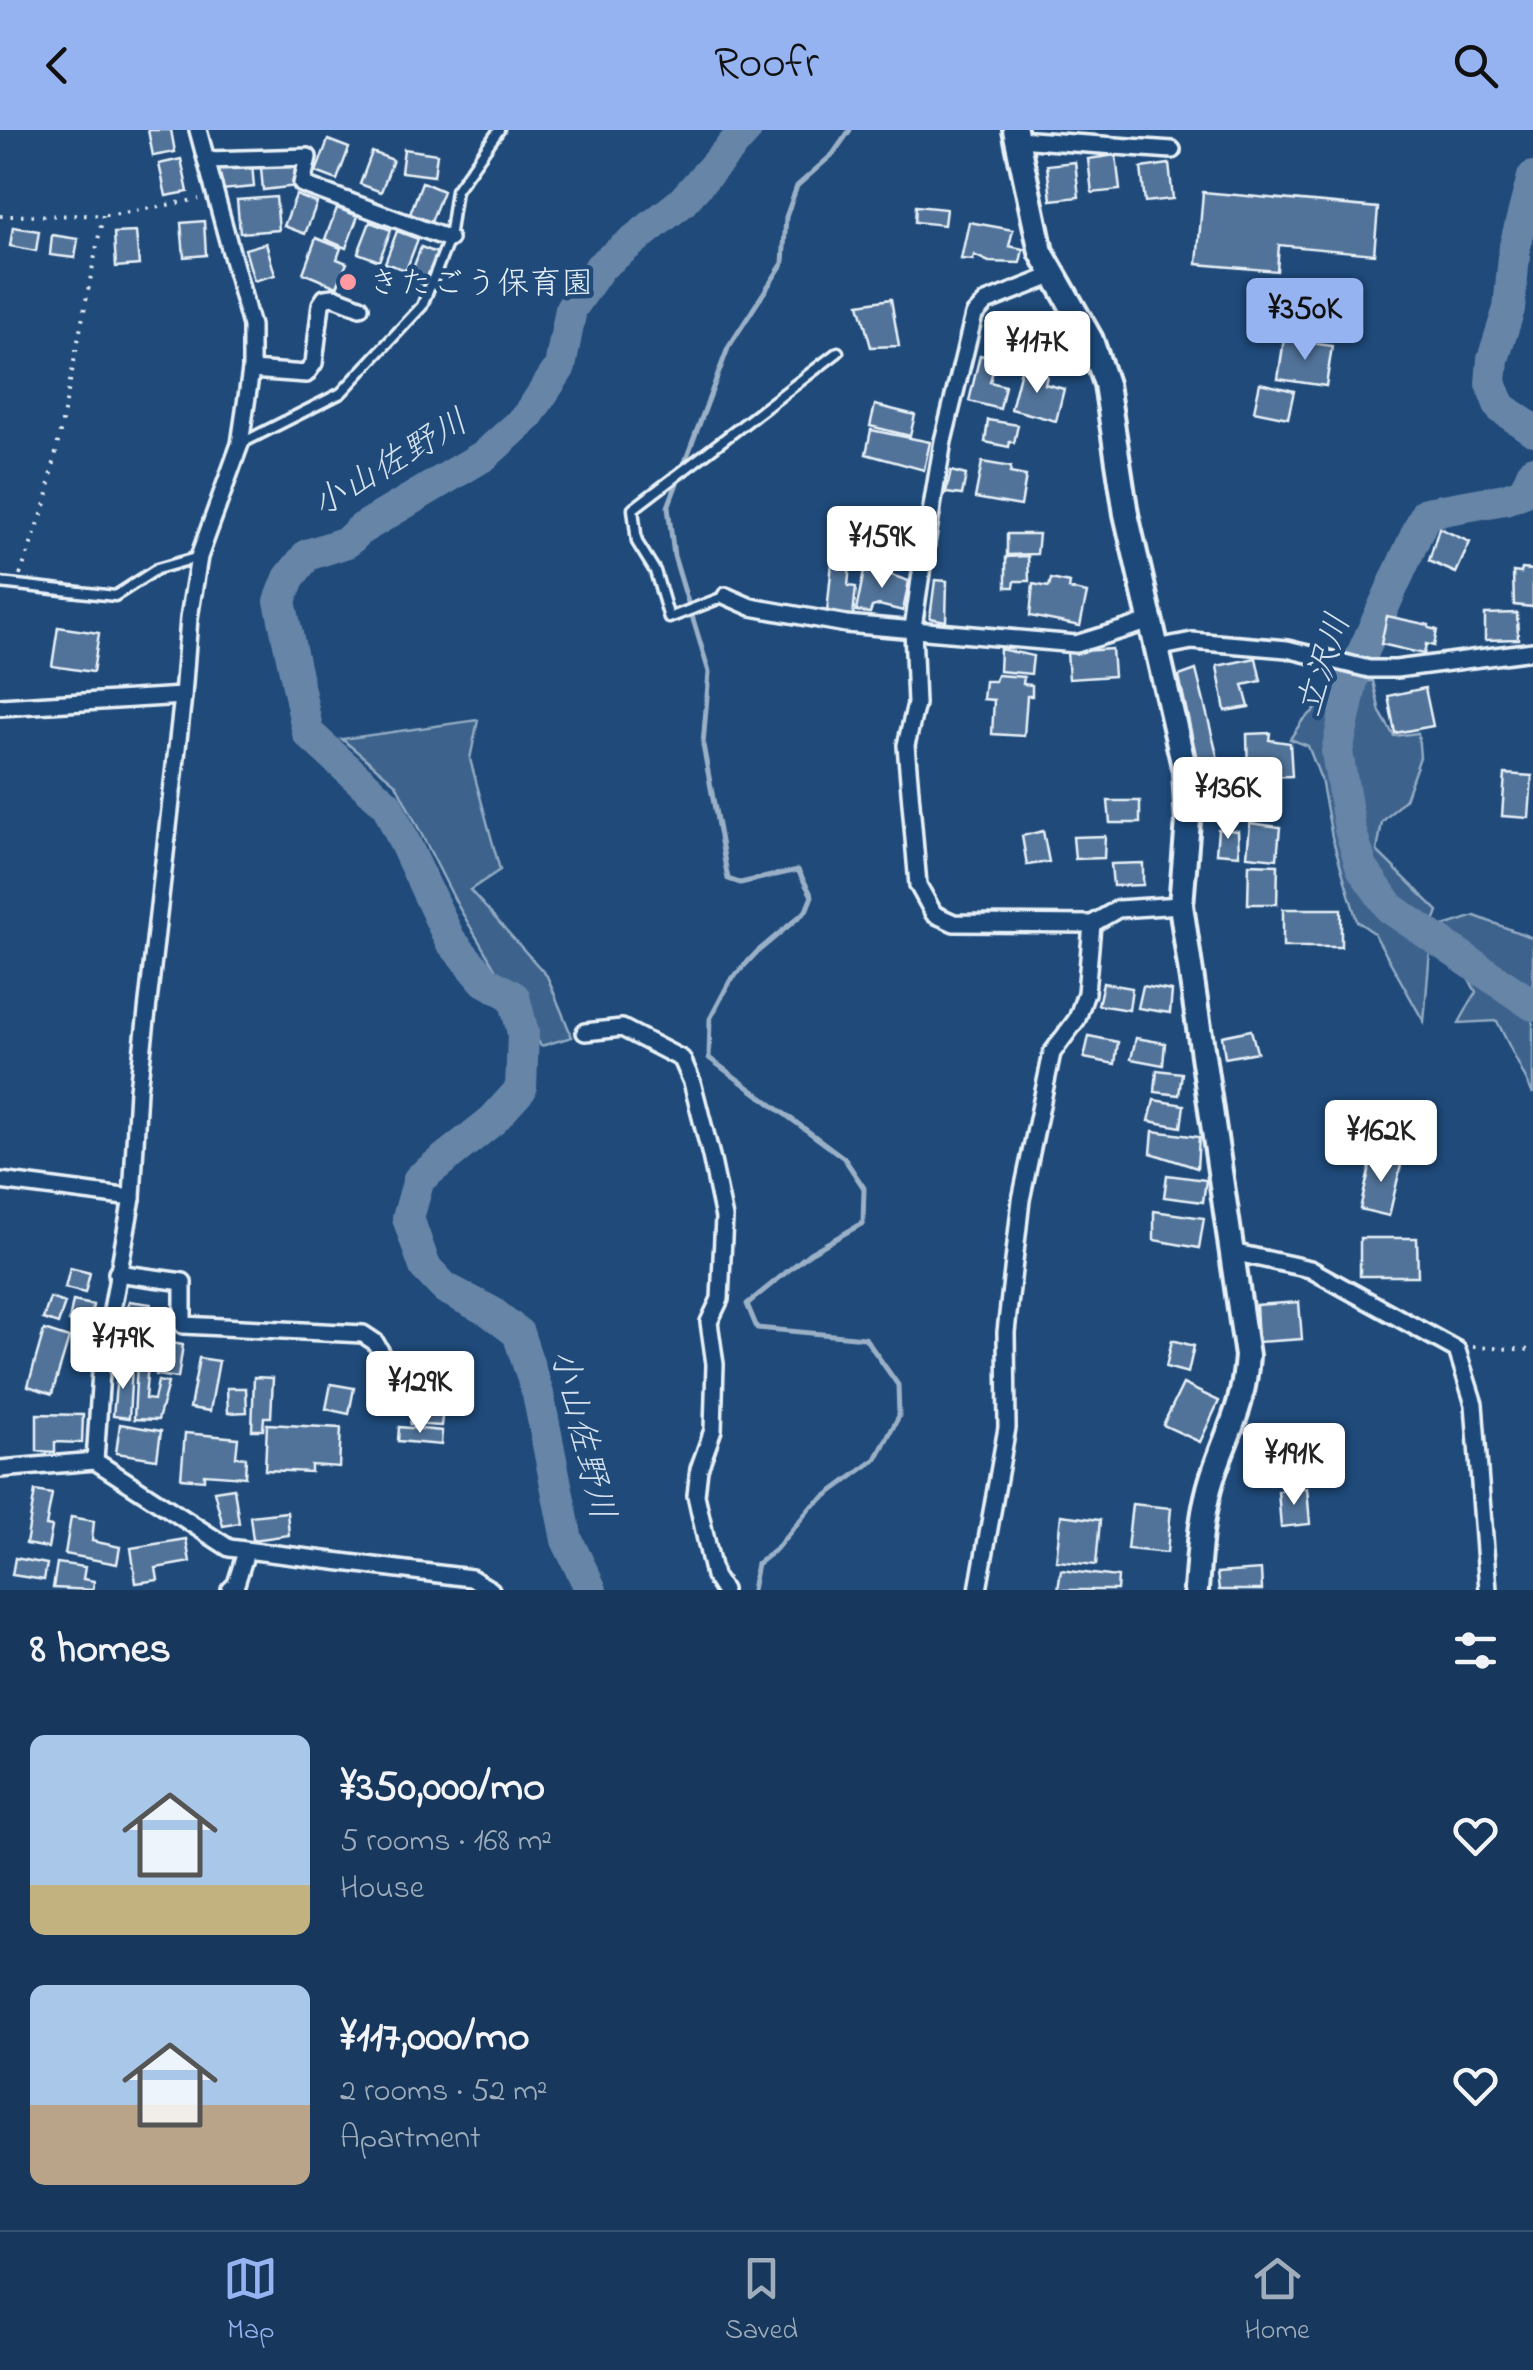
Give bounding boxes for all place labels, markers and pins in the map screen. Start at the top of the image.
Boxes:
place label: きたごう保育園 [368,262,593,309]
marker: きたごう保育園 [337,271,359,293]
pin: ¥350K [1235,278,1375,363]
pin: ¥117K [967,311,1107,396]
pin: ¥159K [812,506,952,591]
pin: ¥136K [1158,757,1298,842]
pin: ¥162K [1311,1100,1451,1185]
pin: ¥179K [53,1307,193,1392]
pin: ¥129K [350,1351,490,1436]
pin: ¥191K [1224,1423,1364,1508]

